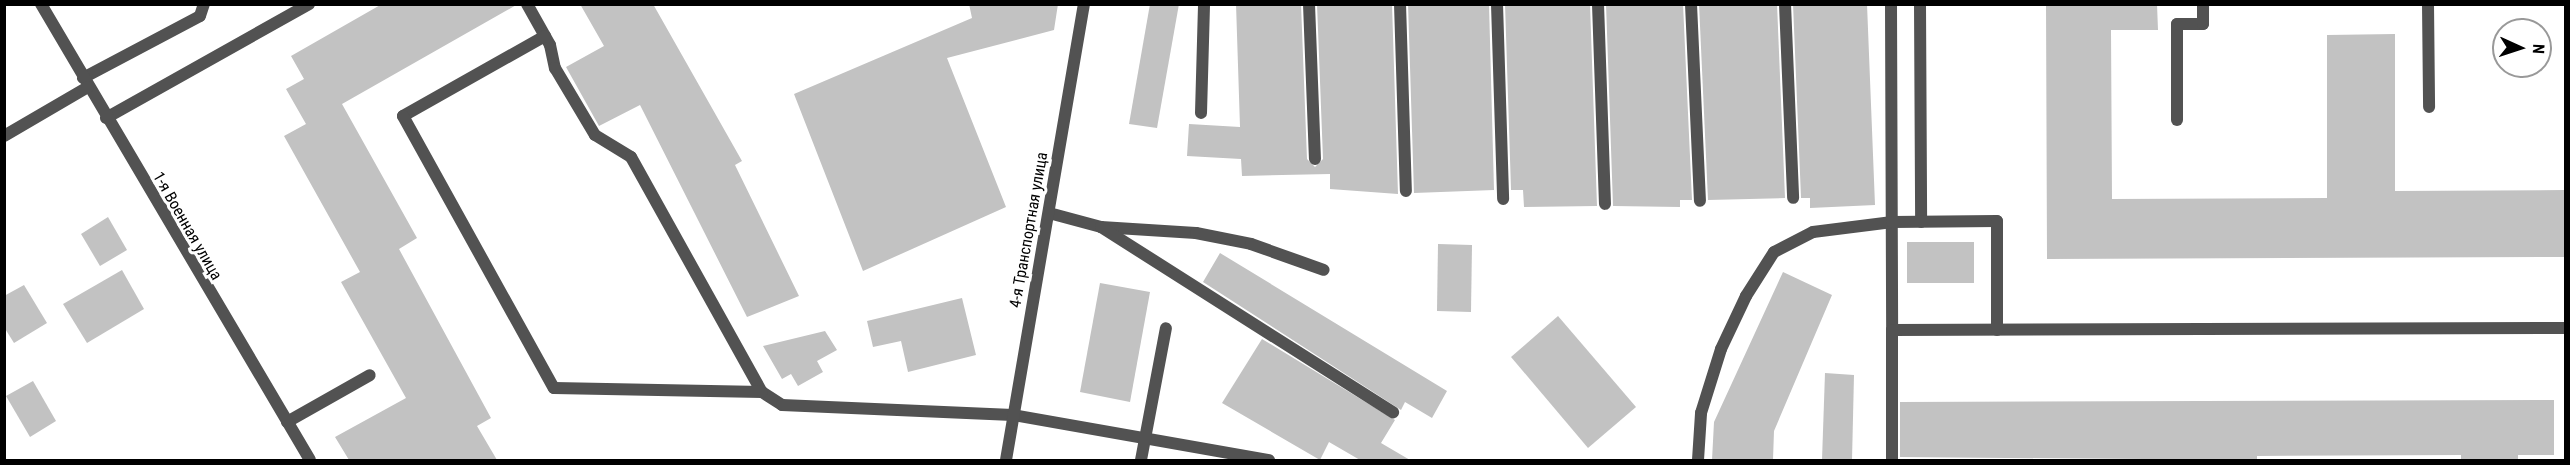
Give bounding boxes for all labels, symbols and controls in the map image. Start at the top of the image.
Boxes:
north arrow [2492,18,2552,78]
text: N [2529,43,2548,54]
street label: 4-я Транспортная улица [1006,151,1052,309]
street label: 1-я Военная улица [148,169,226,283]

